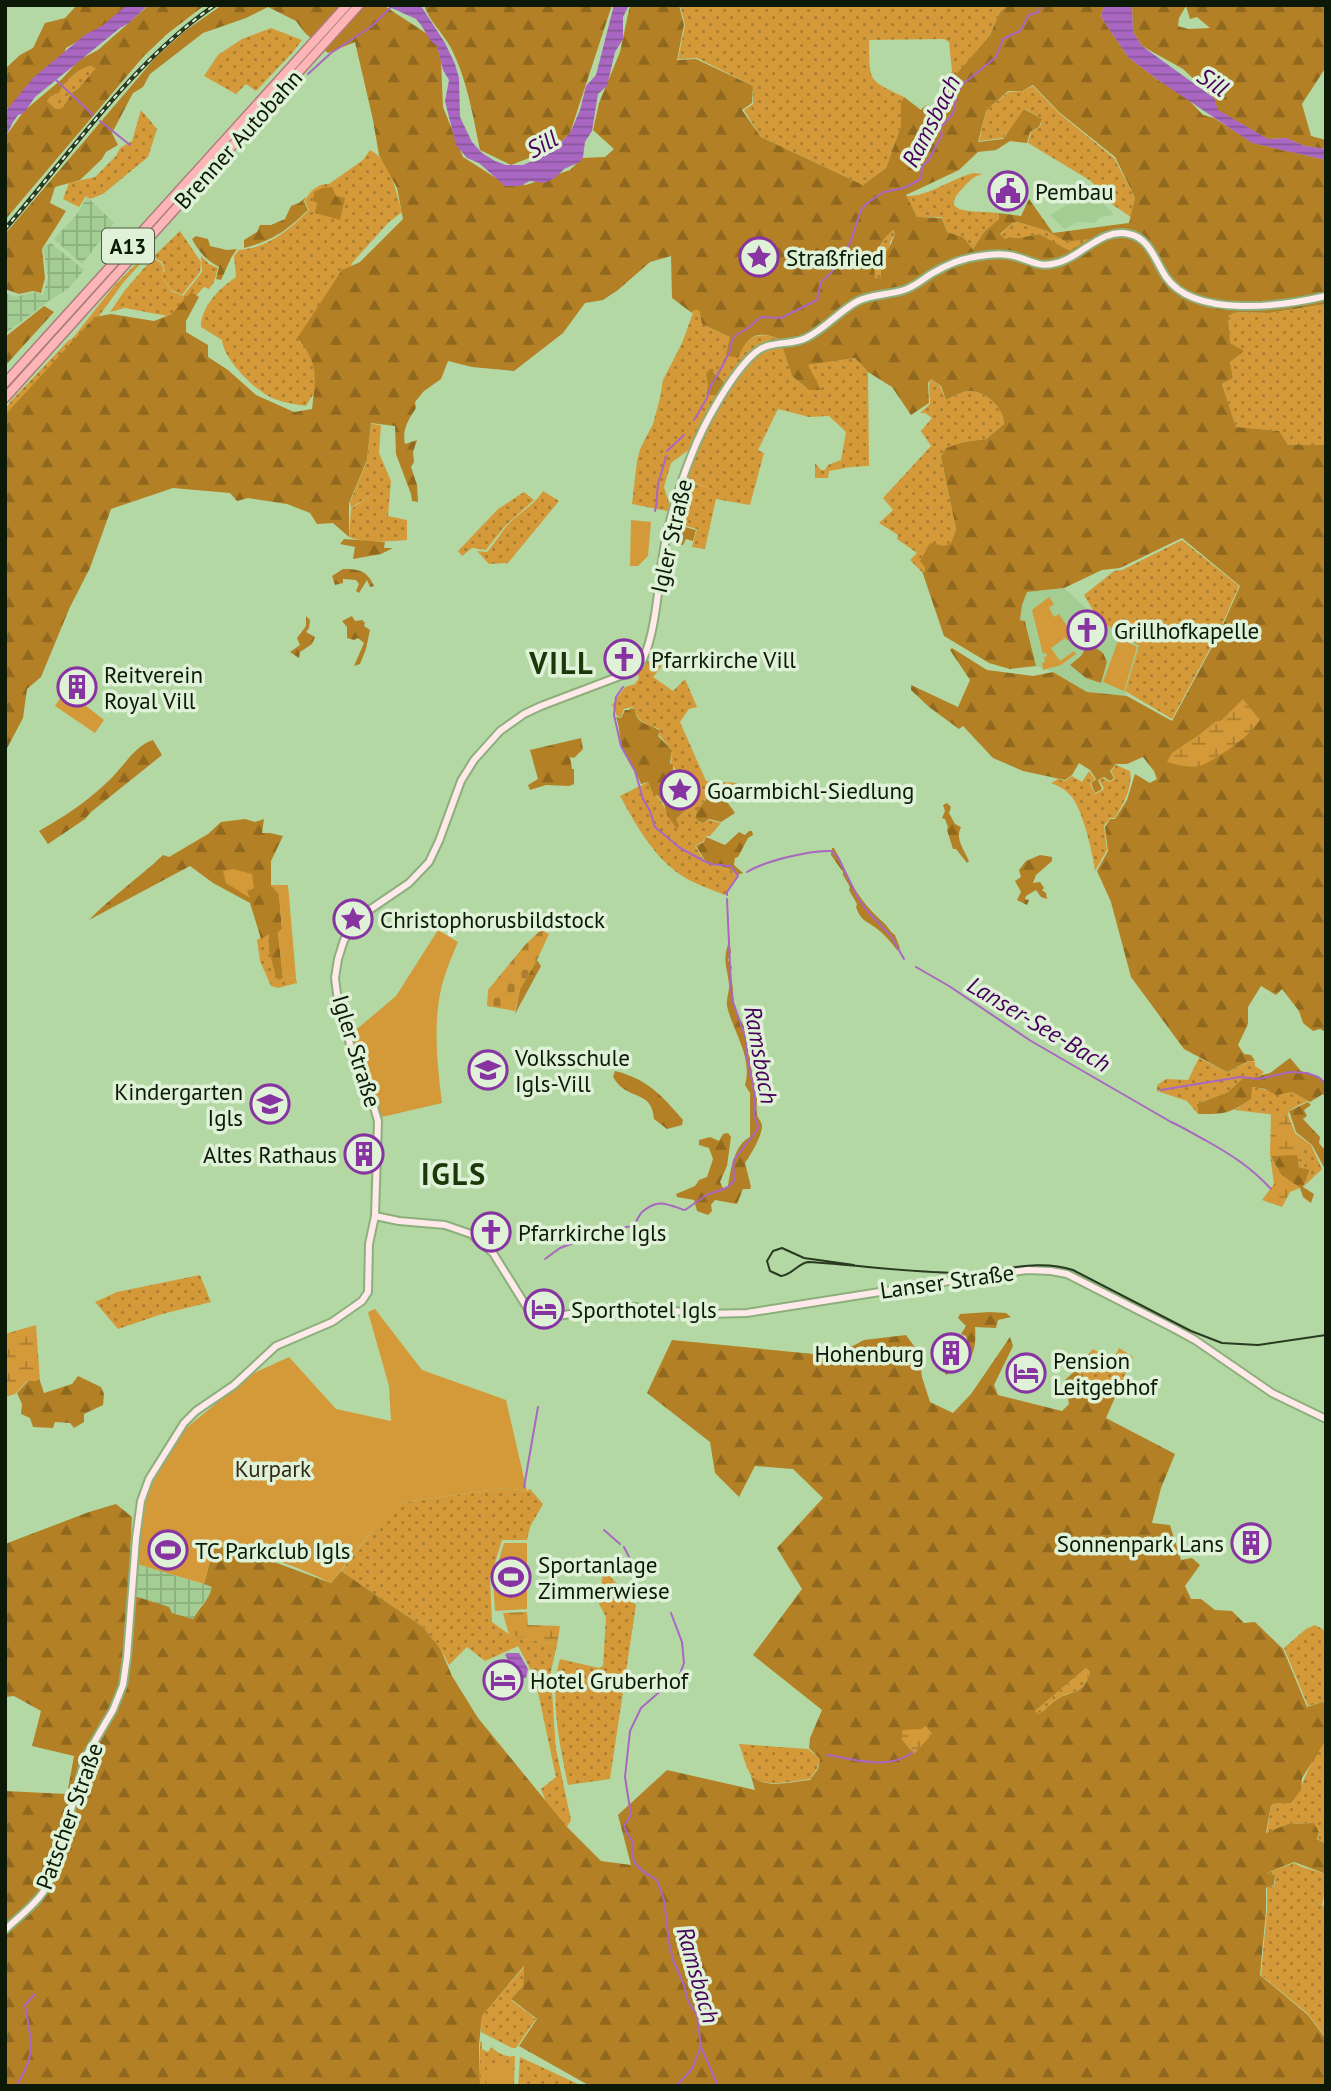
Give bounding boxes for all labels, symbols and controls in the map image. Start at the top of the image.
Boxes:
water label: Sill [1191,60,1235,104]
street label: Brenner Autobahn [168,63,308,215]
water label: Ramsbach [895,70,967,172]
water label: Sill [521,123,564,165]
public building icon: Pembau [987,170,1029,212]
place label: Pembau [1035,177,1114,206]
road number: A13 [102,229,154,264]
place icon: Straßfried [738,236,780,278]
place label: Straßfried [786,243,884,272]
street label: Igler Straße [644,476,698,596]
church icon: Grillhofkapelle [1066,609,1108,651]
place label: Grillhofkapelle [1114,616,1259,645]
church icon: Pfarrkirche Vill [603,638,645,680]
district label: VILL [528,643,595,682]
place label: Pfarrkirche Vill [651,645,796,674]
place label: Reitverein Royal Vill [104,660,203,715]
building icon: Reitverein Royal Vill [56,666,98,708]
place icon: Goarmbichl-Siedlung [659,769,701,811]
place label: Goarmbichl-Siedlung [707,776,914,805]
place icon: Christophorusbildstock [332,898,374,940]
place label: Christophorusbildstock [380,905,605,934]
water label: Lanser-See-Bach [962,969,1116,1079]
street label: Igler Straße [326,991,388,1111]
water label: Ramsbach [737,1003,785,1107]
place label: Volksschule Igls-Vill [514,1043,630,1098]
school or university icon: Volksschule Igls-Vill [467,1049,509,1091]
place label: Kindergarten Igls [114,1077,243,1132]
school or university icon: Kindergarten Igls [249,1083,291,1125]
building icon: Altes Rathaus [343,1133,385,1175]
place label: Altes Rathaus [203,1140,337,1169]
district label: IGLS [421,1154,487,1193]
church icon: Pfarrkirche Igls [470,1211,512,1253]
place label: Pfarrkirche Igls [518,1218,666,1247]
street label: Lanser Straße [878,1257,1016,1305]
hotel icon: Sporthotel Igls [523,1288,565,1330]
place label: Sporthotel Igls [571,1295,717,1324]
building icon: Hohenburg [930,1332,972,1374]
place label: Hohenburg [814,1339,924,1368]
place label: Pension Leitgebhof [1053,1346,1159,1401]
hotel icon: Pension Leitgebhof [1005,1352,1047,1394]
park label: Kurpark [235,1454,311,1483]
building icon: Sonnenpark Lans [1230,1522,1272,1564]
sports icon: TC Parkclub Igls [147,1529,189,1571]
place label: Sonnenpark Lans [1057,1529,1224,1558]
place label: TC Parkclub Igls [195,1536,351,1565]
place label: Sportanlage Zimmerwiese [538,1550,670,1605]
sports icon: Sportanlage Zimmerwiese [490,1556,532,1598]
hotel icon: Hotel Gruberhof [482,1659,524,1701]
place label: Hotel Gruberhof [530,1666,690,1695]
street label: Patscher Straße [29,1739,109,1893]
water label: Ramsbach [669,1923,727,2027]

